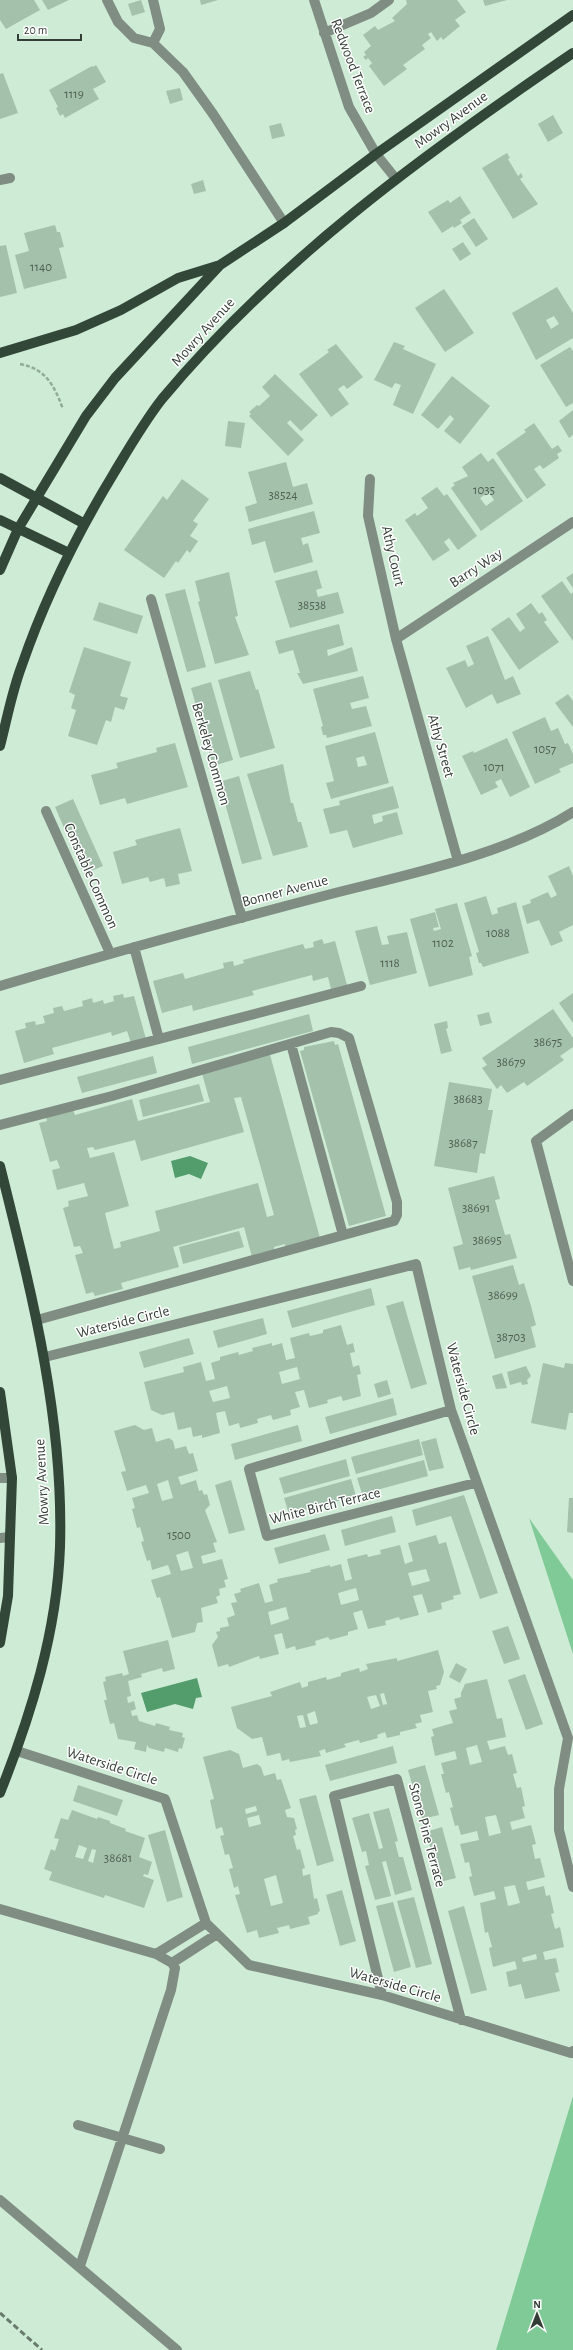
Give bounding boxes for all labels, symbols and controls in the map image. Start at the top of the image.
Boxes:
scale bar [18,16,81,42]
street label: Redwood Terrace [328,17,378,115]
text: 20 m [24,24,47,36]
house number: 1119 [64,88,84,101]
street label: Mowry Avenue [412,88,490,151]
house number: 1140 [30,261,52,274]
street label: Mowry Avenue [169,295,238,369]
house number: 1035 [473,484,495,497]
house number: 38524 [268,489,298,502]
street label: Athy Court [379,524,407,588]
street label: Barry Way [447,545,505,590]
house number: 38538 [298,599,326,612]
street label: Berkeley Common [189,701,233,807]
street label: Athy Street [425,713,457,779]
house number: 1057 [534,743,557,756]
house number: 1071 [483,761,505,774]
street label: Constable Common [61,821,121,931]
street label: Bonner Avenue [240,872,330,910]
house number: 1088 [486,927,510,940]
house number: 1102 [432,937,454,950]
house number: 1118 [380,957,400,970]
house number: 38675 [534,1036,562,1049]
house number: 38679 [496,1056,526,1069]
house number: 38683 [453,1093,483,1106]
house number: 38687 [448,1137,478,1150]
house number: 38691 [462,1202,490,1215]
house number: 38695 [472,1234,502,1247]
house number: 38699 [488,1289,518,1302]
street label: Waterside Circle [75,1303,171,1341]
house number: 38703 [496,1331,526,1344]
street label: Waterside Circle [443,1341,483,1437]
street label: Mowry Avenue [32,1438,52,1526]
street label: White Birch Terrace [268,1485,382,1527]
house number: 1500 [167,1529,191,1542]
street label: Waterside Circle [65,1744,159,1788]
street label: Stone Pine Terrace [406,1781,448,1889]
house number: 38681 [104,1852,132,1865]
street label: Waterside Circle [347,1965,443,2005]
north arrow [517,2294,557,2334]
text: N [533,2299,541,2310]

